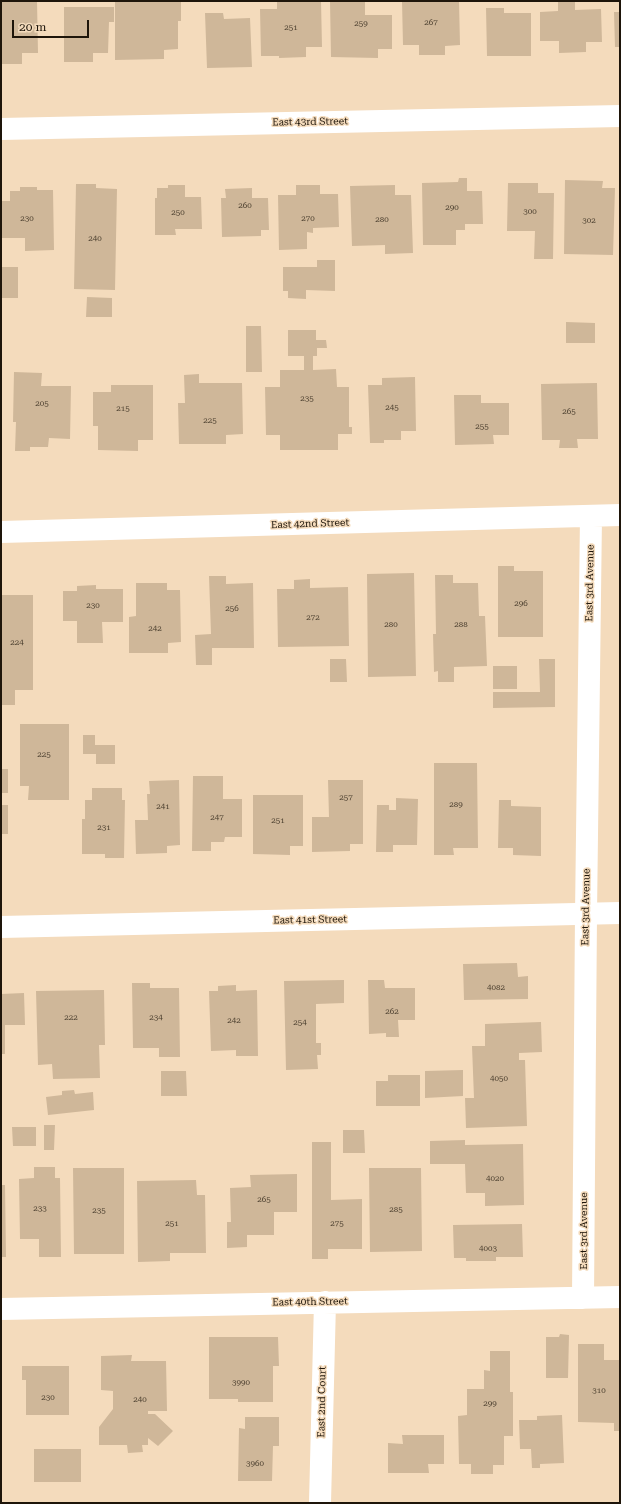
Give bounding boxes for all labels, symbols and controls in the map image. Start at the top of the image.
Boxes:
scale bar [14,12,91,38]
house number: 267 [424,18,438,28]
house number: 259 [354,19,368,29]
text: 20 m [19,20,46,34]
house number: 251 [284,23,298,33]
street label: East 43rd Street [272,115,348,129]
house number: 260 [238,201,252,211]
house number: 290 [445,203,459,213]
house number: 300 [523,207,537,217]
house number: 250 [171,208,185,218]
house number: 230 [20,214,34,224]
house number: 270 [301,214,315,224]
house number: 280 [375,215,389,225]
house number: 302 [582,216,596,226]
house number: 240 [88,234,102,244]
house number: 235 [300,394,314,404]
house number: 205 [35,399,49,409]
house number: 245 [385,403,399,413]
house number: 215 [116,404,130,414]
house number: 265 [562,407,576,417]
house number: 225 [203,416,217,426]
house number: 255 [475,422,489,432]
street label: East 42nd Street [271,517,349,531]
street label: East 3rd Avenue [583,544,597,622]
house number: 296 [514,599,528,609]
house number: 230 [86,601,100,611]
house number: 256 [225,604,239,614]
house number: 272 [306,613,320,623]
house number: 280 [384,620,398,630]
house number: 288 [454,620,468,630]
house number: 242 [148,624,162,634]
house number: 224 [10,638,24,648]
house number: 225 [37,750,51,760]
house number: 257 [339,793,353,803]
house number: 289 [449,800,463,810]
house number: 241 [156,802,170,812]
house number: 247 [210,813,224,823]
house number: 251 [271,816,285,826]
house number: 231 [97,823,111,833]
street label: East 3rd Avenue [579,868,593,946]
street label: East 41st Street [273,913,347,927]
house number: 4082 [487,983,505,993]
house number: 262 [385,1007,399,1017]
house number: 222 [64,1013,78,1023]
house number: 234 [149,1013,163,1023]
house number: 242 [227,1016,241,1026]
house number: 254 [293,1018,307,1028]
house number: 4050 [490,1074,508,1084]
house number: 4020 [486,1174,504,1184]
street label: East 3rd Avenue [578,1192,590,1270]
house number: 265 [257,1195,271,1205]
house number: 233 [33,1204,47,1214]
house number: 285 [389,1205,403,1215]
house number: 235 [92,1206,106,1216]
house number: 251 [165,1219,179,1229]
house number: 275 [330,1219,344,1229]
house number: 4003 [479,1244,497,1254]
street label: East 40th Street [272,1295,348,1309]
street label: East 2nd Court [315,1366,329,1438]
house number: 3990 [232,1378,250,1388]
house number: 310 [592,1386,606,1396]
house number: 230 [41,1393,55,1403]
house number: 240 [133,1395,147,1405]
house number: 299 [483,1399,497,1409]
house number: 3960 [246,1459,264,1469]

